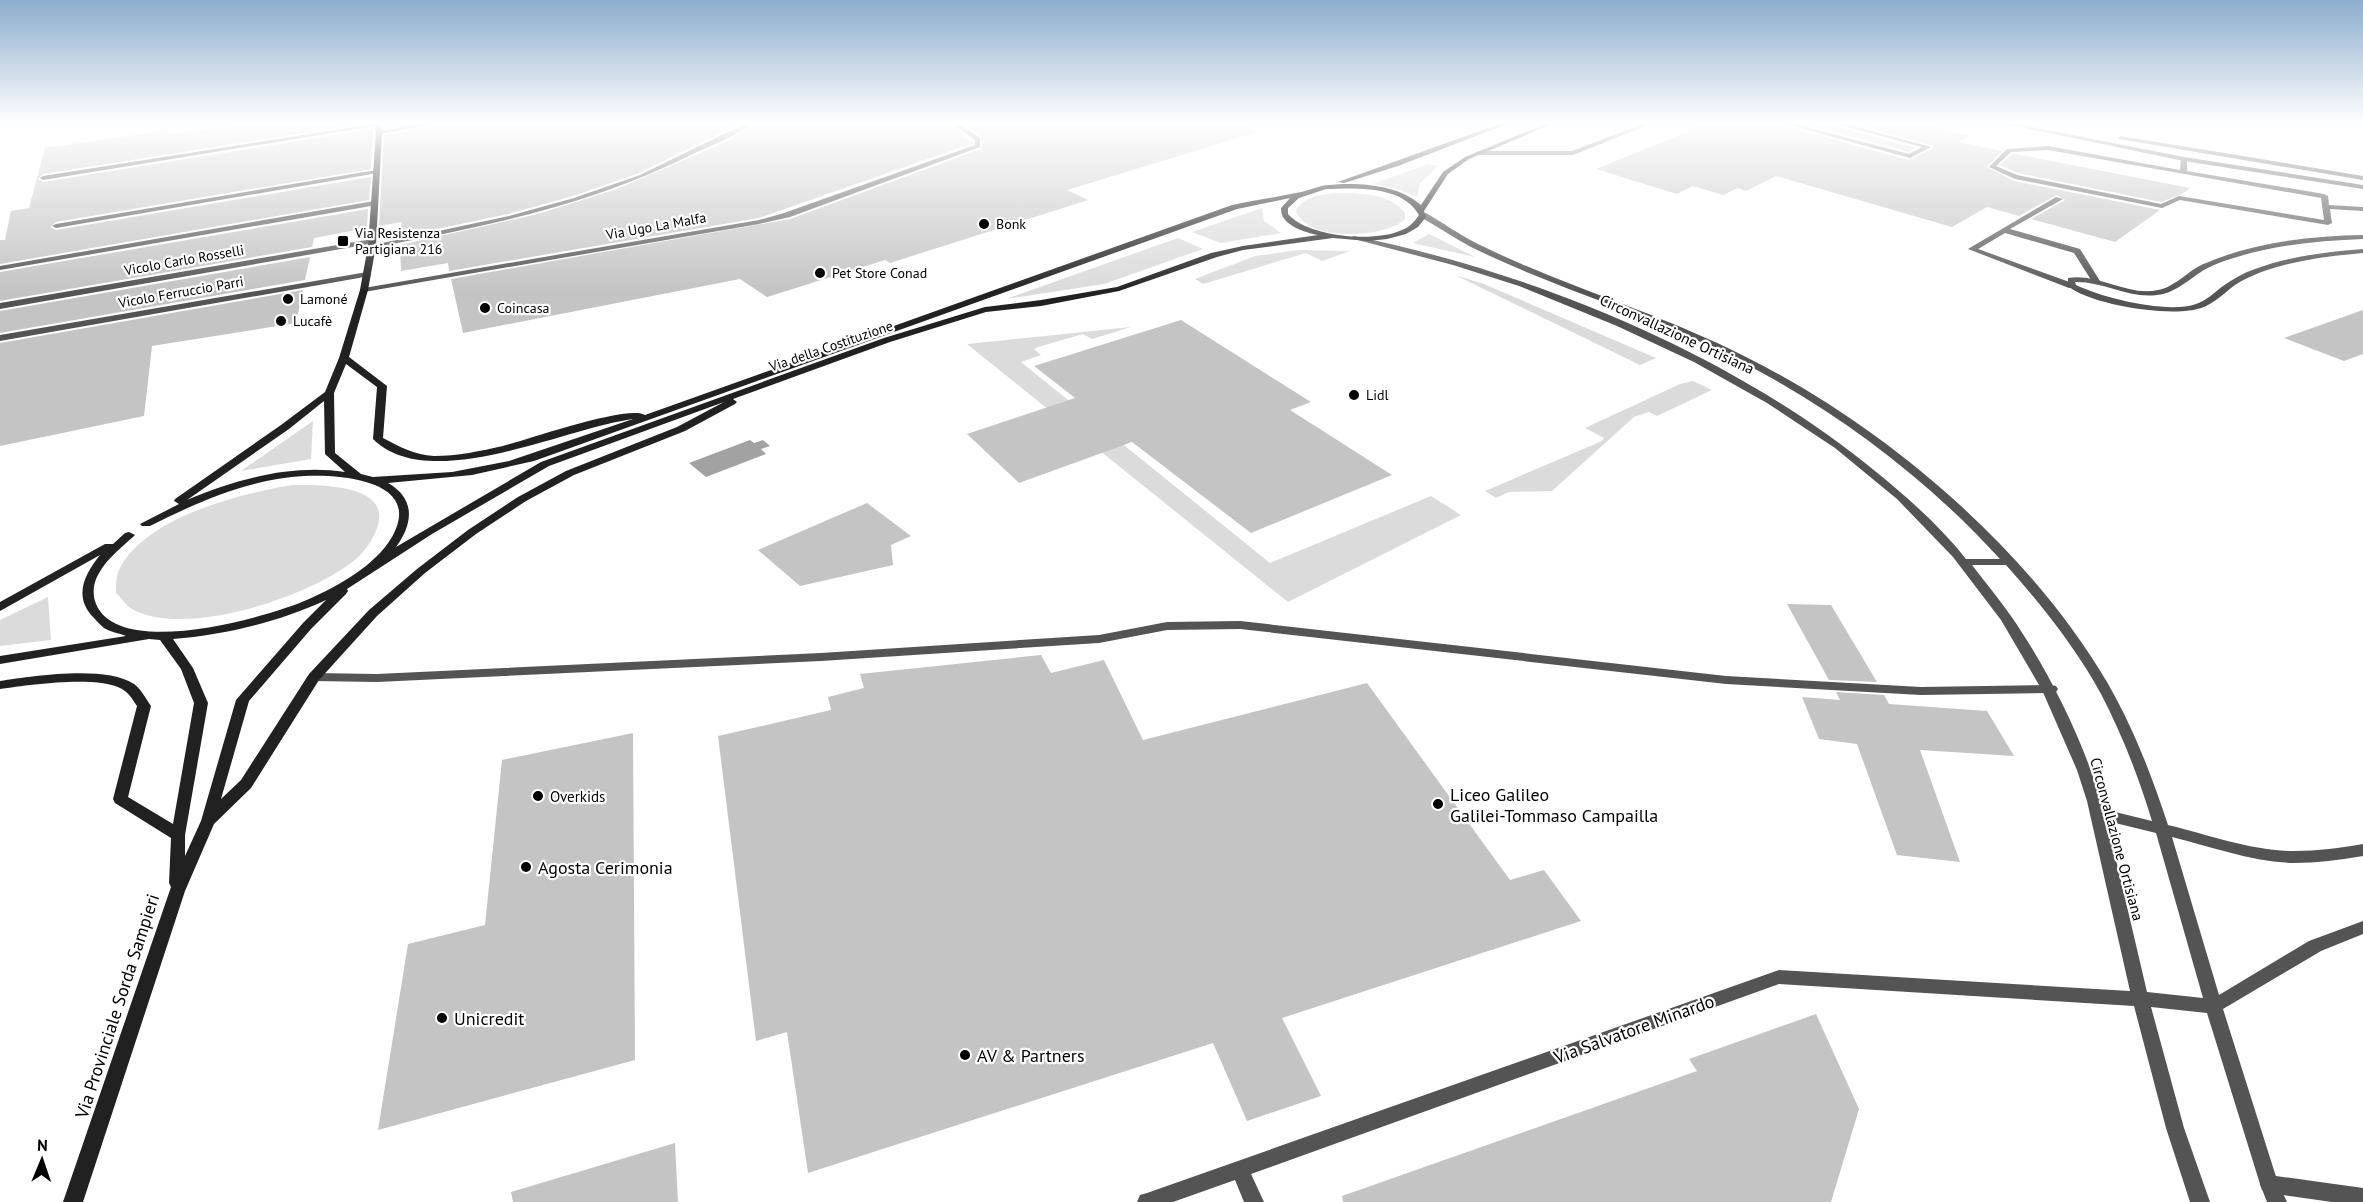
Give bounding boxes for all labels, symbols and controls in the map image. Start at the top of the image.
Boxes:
street label: Via Ugo La Malfa [604,208,708,244]
place label: Bonk [996,215,1026,233]
marker: Bonk [977,217,991,231]
place label: Via Resistenza Partigiana 216 [354,224,442,258]
marker: Via Resistenza Partigiana 216 [336,234,350,248]
street label: Vicolo Carlo Rosselli [122,241,245,280]
place label: Pet Store Conad [832,264,927,282]
marker: Pet Store Conad [813,266,827,280]
street label: Vicolo Ferruccio Parri [116,272,245,312]
place label: Lamoné [300,290,348,308]
street label: Circonvallazione Ortisiana [1597,290,1757,378]
marker: Lamoné [281,292,295,306]
place label: Coincasa [497,299,550,317]
marker: Coincasa [478,301,492,315]
place label: Lucafè [293,312,332,330]
marker: Lucafè [274,314,288,328]
street label: Via della Costituzione [766,316,895,376]
place label: Lidl [1366,386,1389,404]
marker: Lidl [1347,388,1361,402]
street label: Circonvallazione Ortisiana [2086,755,2148,923]
place label: Liceo Galileo Galilei-Tommaso Campailla [1450,783,1658,827]
place label: Overkids [550,787,605,806]
marker: Overkids [531,789,545,803]
marker: Liceo Galileo Galilei-Tommaso Campailla [1431,797,1445,811]
place label: Agosta Cerimonia [538,856,673,879]
marker: Agosta Cerimonia [519,860,533,874]
street label: Via Provinciale Sorda Sampieri [69,891,164,1122]
street label: Via Salvatore Minardo [1550,989,1717,1069]
place label: Unicredit [454,1007,524,1030]
marker: Unicredit [435,1011,449,1025]
place label: AV & Partners [977,1044,1084,1067]
marker: AV & Partners [958,1048,972,1062]
north arrow [12,1130,72,1190]
text: N [37,1135,48,1155]

